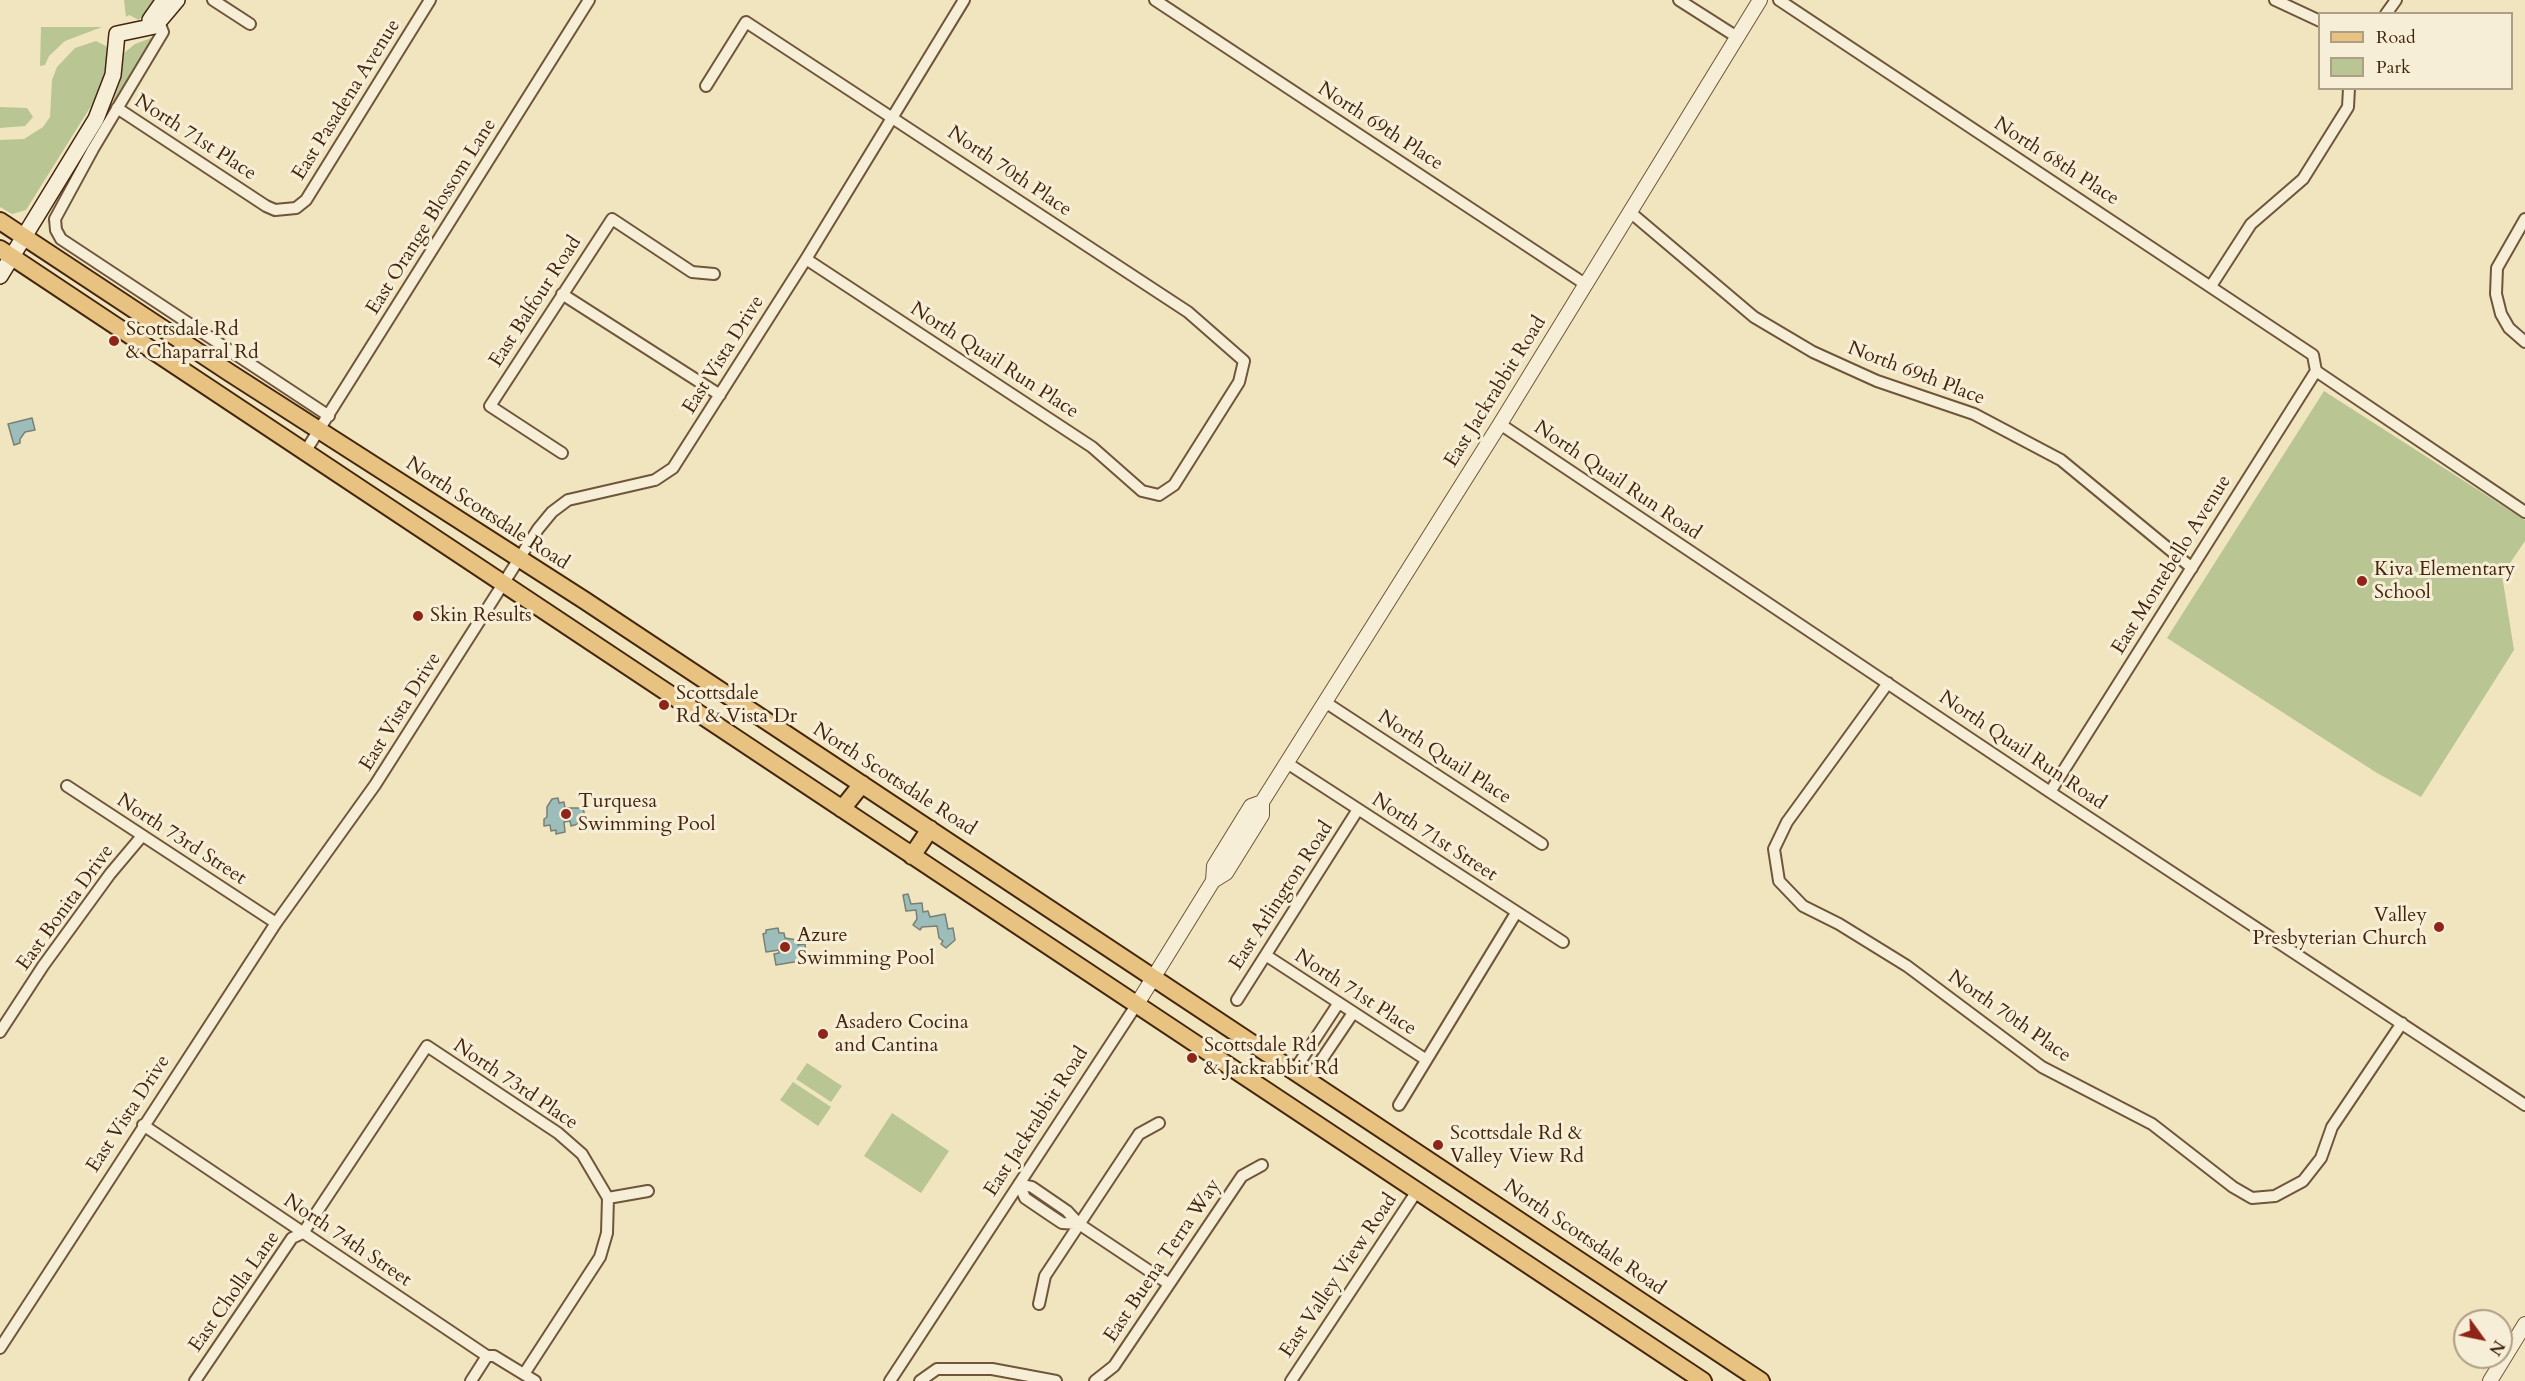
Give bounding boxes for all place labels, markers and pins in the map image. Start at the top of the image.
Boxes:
place label: Scottsdale Rd & Chaparral Rd [126,318,259,365]
marker: Scottsdale Rd & Chaparral Rd [107,334,121,348]
place label: Kiva Elementary School [2374,558,2515,605]
marker: Kiva Elementary School [2355,574,2369,588]
place label: Skin Results [430,604,532,628]
marker: Skin Results [411,609,425,623]
place label: Scottsdale Rd & Vista Dr [676,682,797,729]
marker: Scottsdale Rd & Vista Dr [657,698,671,712]
place label: Turquesa Swimming Pool [578,790,716,837]
marker: Turquesa Swimming Pool [559,807,573,821]
place label: Valley Presbyterian Church [2252,904,2427,951]
marker: Valley Presbyterian Church [2432,920,2446,934]
place label: Azure Swimming Pool [797,924,935,971]
marker: Azure Swimming Pool [778,940,792,954]
place label: Asadero Cocina and Cantina [835,1011,969,1058]
marker: Asadero Cocina and Cantina [816,1027,830,1041]
place label: Scottsdale Rd & Jackrabbit Rd [1204,1034,1339,1081]
marker: Scottsdale Rd & Jackrabbit Rd [1185,1051,1199,1065]
place label: Scottsdale Rd & Valley View Rd [1450,1122,1584,1169]
marker: Scottsdale Rd & Valley View Rd [1431,1138,1445,1152]

